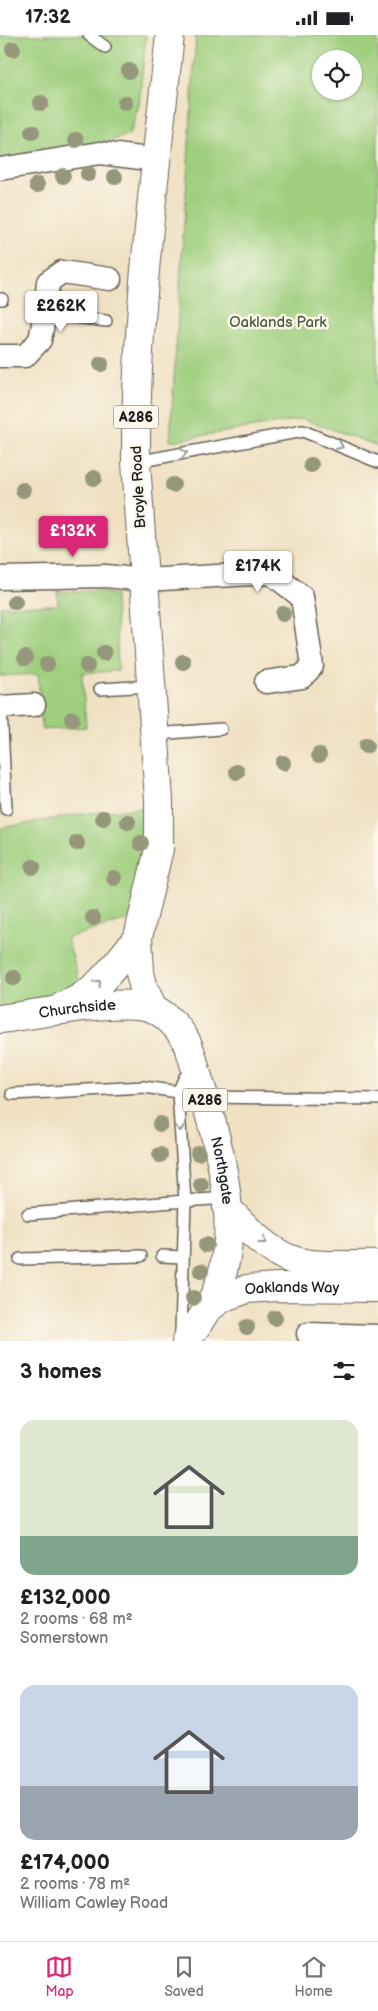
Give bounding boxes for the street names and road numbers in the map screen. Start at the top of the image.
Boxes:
road number: A286 [114,406,158,429]
street label: Broyle Road [127,445,150,529]
street label: Churchside [37,996,117,1023]
road number: A286 [182,1089,228,1111]
street label: Northgate [206,1135,237,1206]
street label: Oaklands Way [244,1278,340,1299]

